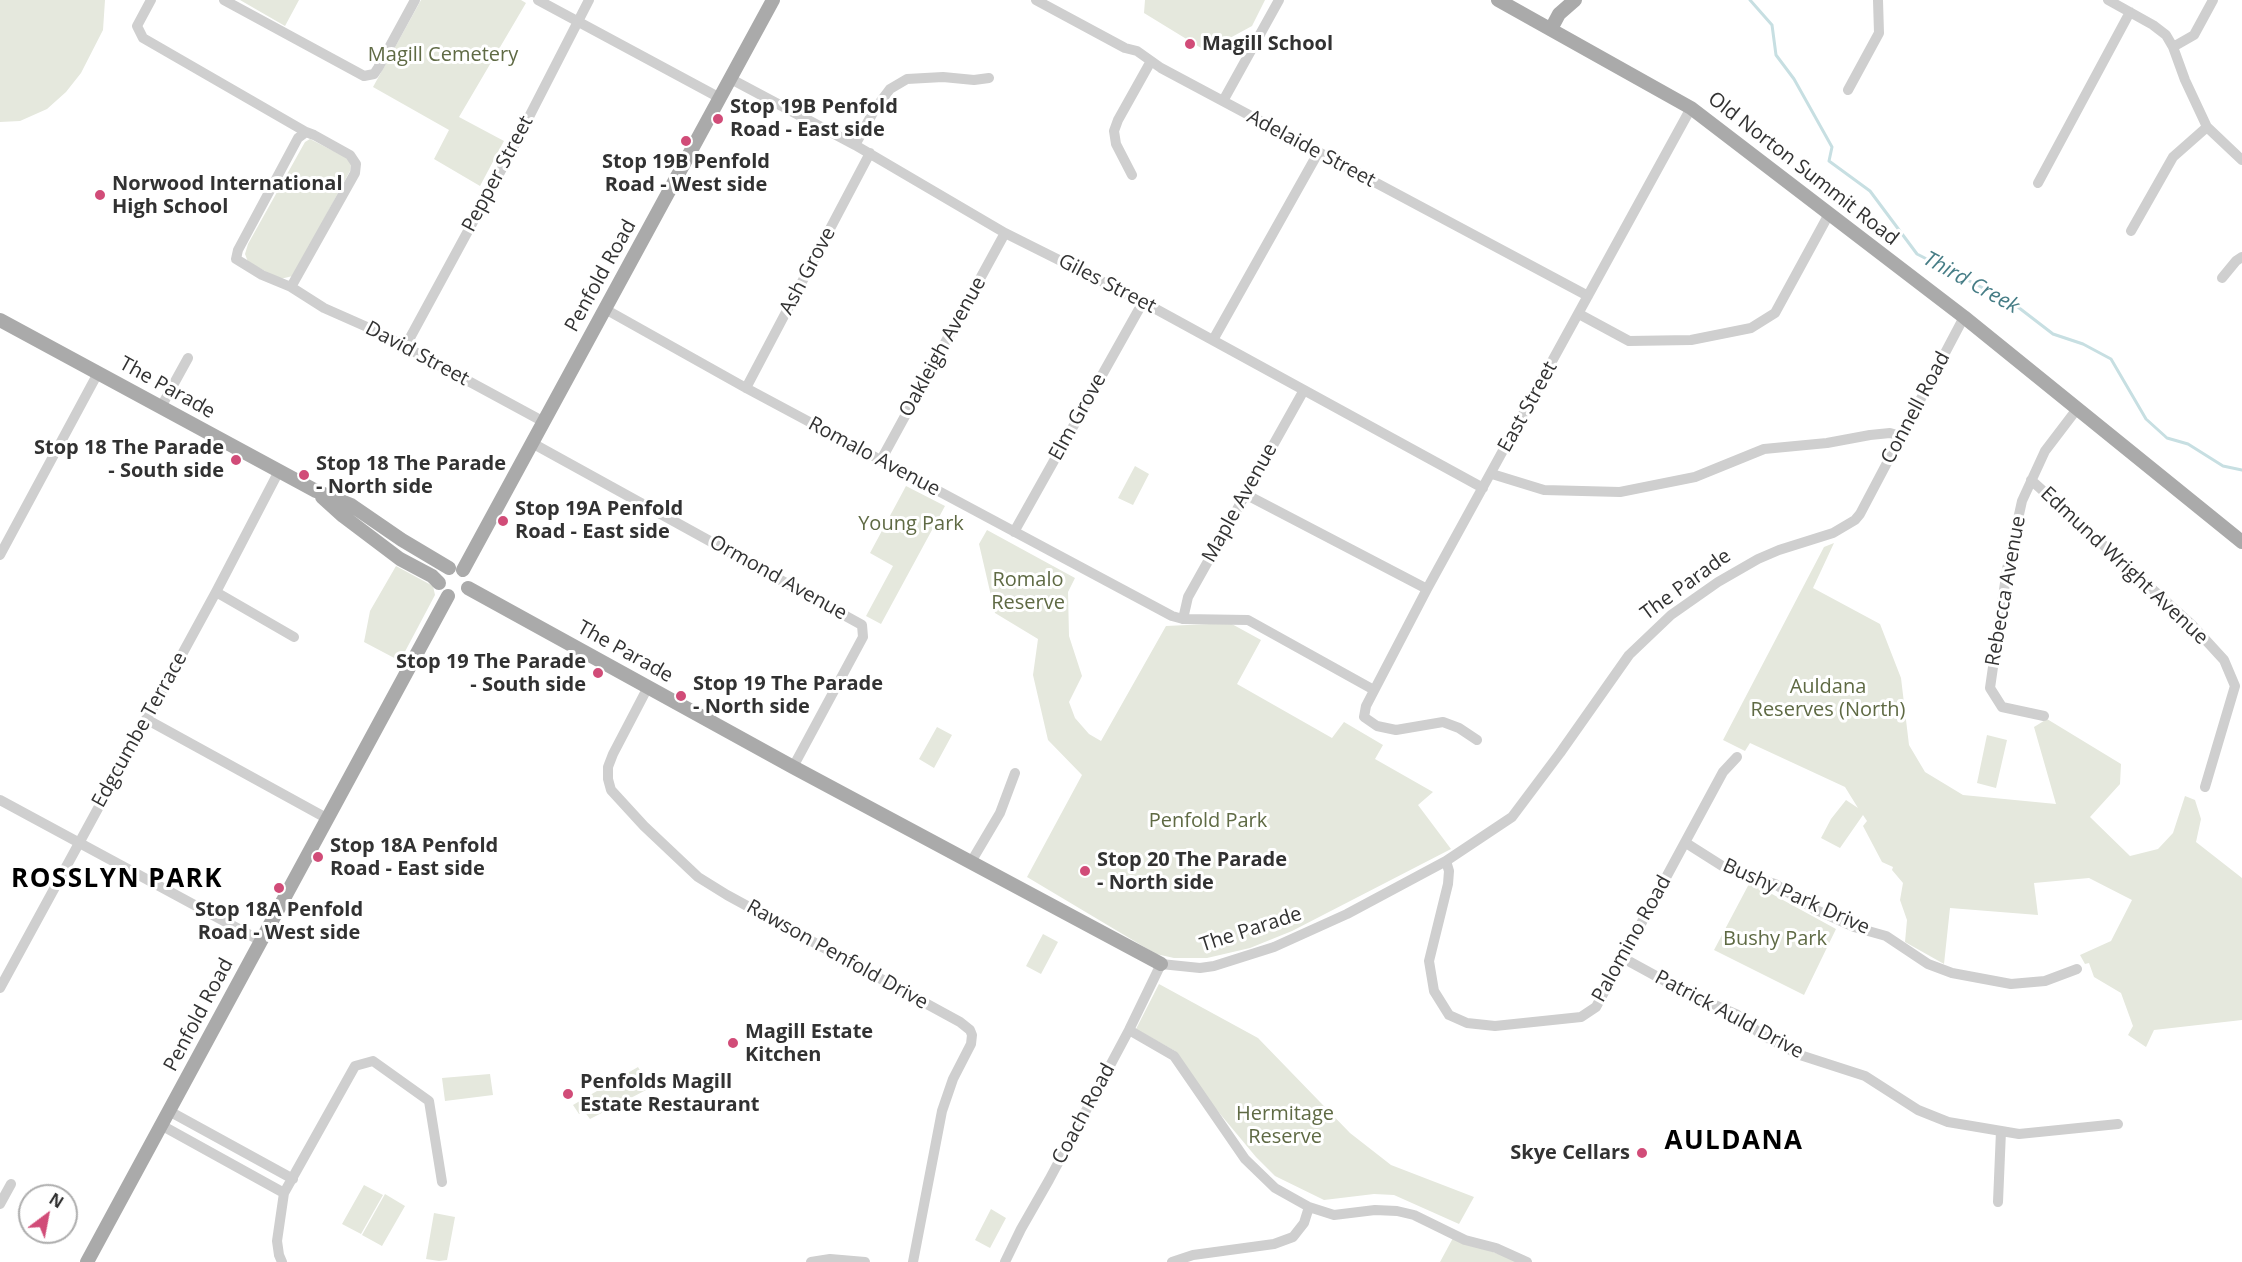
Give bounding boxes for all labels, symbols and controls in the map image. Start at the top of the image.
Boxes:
place label: Magill School [1202,32,1333,56]
marker: Magill School [1183,37,1197,51]
park label: Magill Cemetery [368,43,518,67]
street label: Old Norton Summit Road [1703,87,1903,251]
place label: Stop 19B Penfold Road - East side [730,95,898,142]
street label: Adelaide Street [1243,105,1379,193]
street label: Pepper Street [457,112,539,236]
marker: Stop 19B Penfold Road - East side [711,112,725,126]
marker: Stop 19B Penfold Road - West side [679,134,693,148]
place label: Stop 19B Penfold Road - West side [602,150,770,197]
place label: Norwood International High School [112,172,343,219]
marker: Norwood International High School [93,188,107,202]
street label: Penfold Road [560,216,642,336]
street label: Ash Grove [775,223,841,319]
water label: Third Creek [1919,246,2023,320]
street label: Giles Street [1054,249,1160,319]
street label: Oakleigh Avenue [895,273,991,421]
street label: David Street [361,317,473,391]
street label: Connell Road [1876,348,1956,468]
street label: The Parade [115,352,219,424]
street label: East Street [1493,357,1563,457]
street label: Elm Grove [1044,369,1112,465]
street label: Romalo Avenue [804,412,944,502]
place label: Stop 18 The Parade - South side [34,436,224,483]
street label: Maple Avenue [1197,439,1283,567]
place label: Stop 18 The Parade - North side [316,452,506,499]
marker: Stop 18 The Parade - South side [229,453,243,467]
marker: Stop 18 The Parade - North side [297,468,311,482]
street label: Edmund Wright Avenue [2035,482,2213,650]
place label: Stop 19A Penfold Road - East side [515,497,683,544]
park label: Young Park [858,512,964,536]
marker: Stop 19A Penfold Road - East side [496,514,510,528]
street label: Rebecca Avenue [1981,514,2031,668]
street label: Ormond Avenue [705,530,851,626]
street label: The Parade [1636,544,1736,626]
park label: Romalo Reserve [991,568,1065,615]
street label: The Parade [573,616,677,688]
street label: Edgcumbe Terrace [87,648,193,812]
place label: Stop 19 The Parade - South side [396,650,586,697]
marker: Stop 19 The Parade - South side [591,666,605,680]
place label: Stop 19 The Parade - North side [693,672,883,719]
park label: Auldana Reserves (North) [1751,675,1905,722]
marker: Stop 19 The Parade - North side [674,689,688,703]
park label: Penfold Park [1149,809,1267,833]
place label: Stop 18A Penfold Road - East side [330,834,498,881]
place label: Stop 20 The Parade - North side [1097,848,1287,895]
marker: Stop 18A Penfold Road - East side [311,850,325,864]
street label: Bushy Park Drive [1719,854,1873,940]
district label: ROSSLYN PARK [11,864,223,896]
marker: Stop 20 The Parade - North side [1078,864,1092,878]
street label: Palomino Road [1587,872,1677,1006]
marker: Stop 18A Penfold Road - West side [272,881,286,895]
street label: Rawson Penfold Drive [742,895,932,1015]
place label: Stop 18A Penfold Road - West side [195,898,363,945]
street label: The Parade [1197,902,1305,958]
park label: Bushy Park [1723,927,1827,951]
street label: Penfold Road [159,954,239,1076]
street label: Patrick Auld Drive [1650,966,1808,1064]
place label: Magill Estate Kitchen [745,1020,873,1067]
marker: Magill Estate Kitchen [726,1036,740,1050]
street label: Coach Road [1047,1060,1121,1168]
place label: Penfolds Magill Estate Restaurant [580,1070,759,1117]
marker: Penfolds Magill Estate Restaurant [561,1087,575,1101]
park label: Hermitage Reserve [1236,1102,1334,1149]
district label: AULDANA [1664,1126,1804,1158]
place label: Skye Cellars [1510,1141,1630,1165]
marker: Skye Cellars [1635,1146,1649,1160]
north arrow [18,1184,78,1244]
text: N [45,1188,68,1213]

